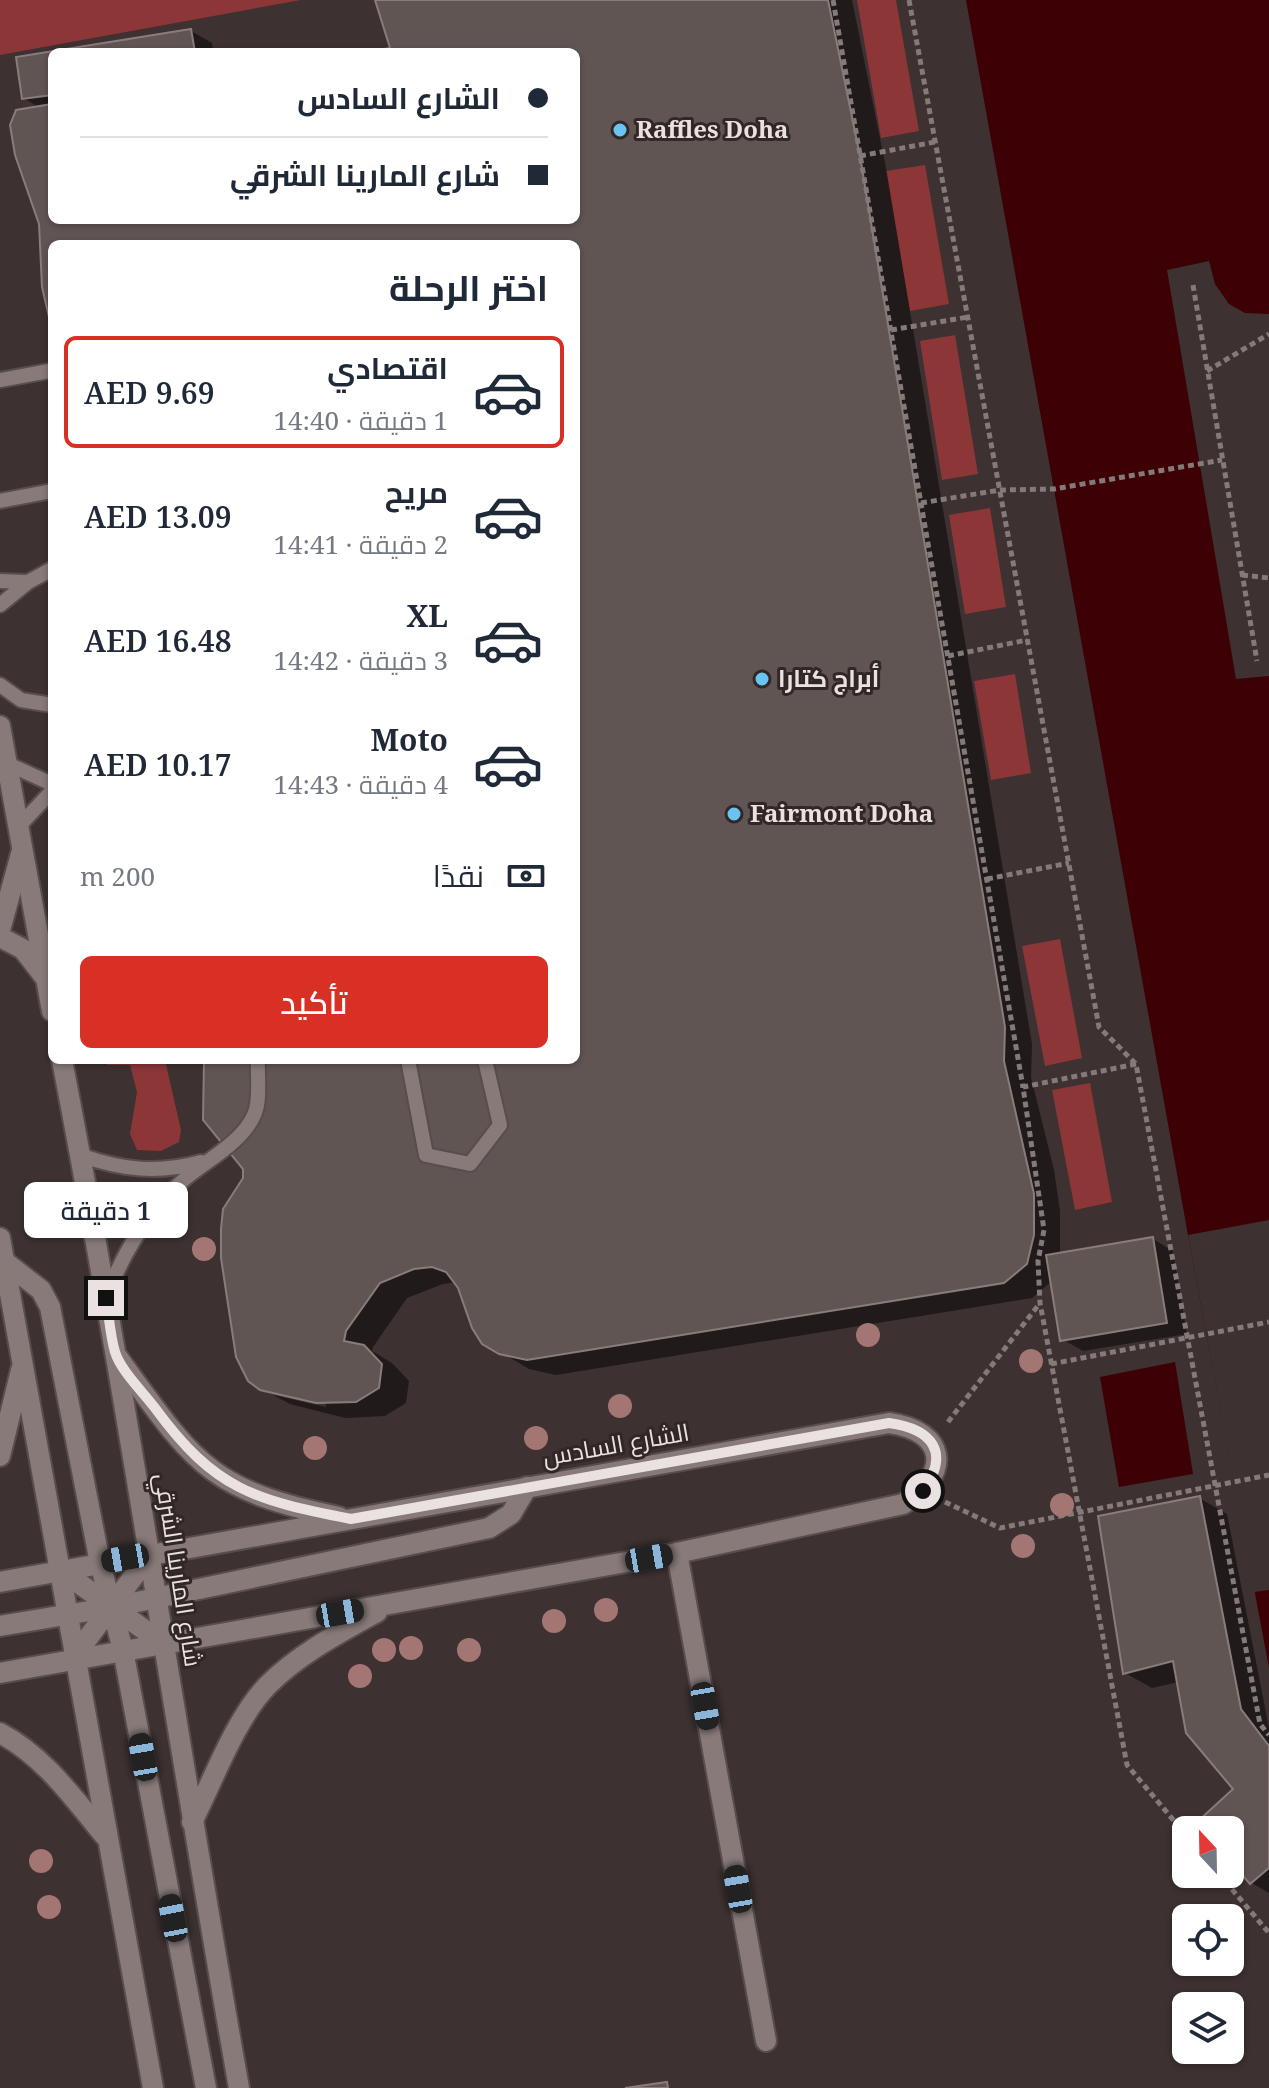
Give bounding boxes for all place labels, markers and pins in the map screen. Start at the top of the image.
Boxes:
place label: Raffles Doha [636,112,788,145]
marker: Raffles Doha [611,121,629,139]
place label: أبراج كتارا [778,661,879,695]
marker: أبراج كتارا [753,670,771,688]
place label: Fairmont Doha [750,796,933,829]
marker: Fairmont Doha [725,805,743,823]

